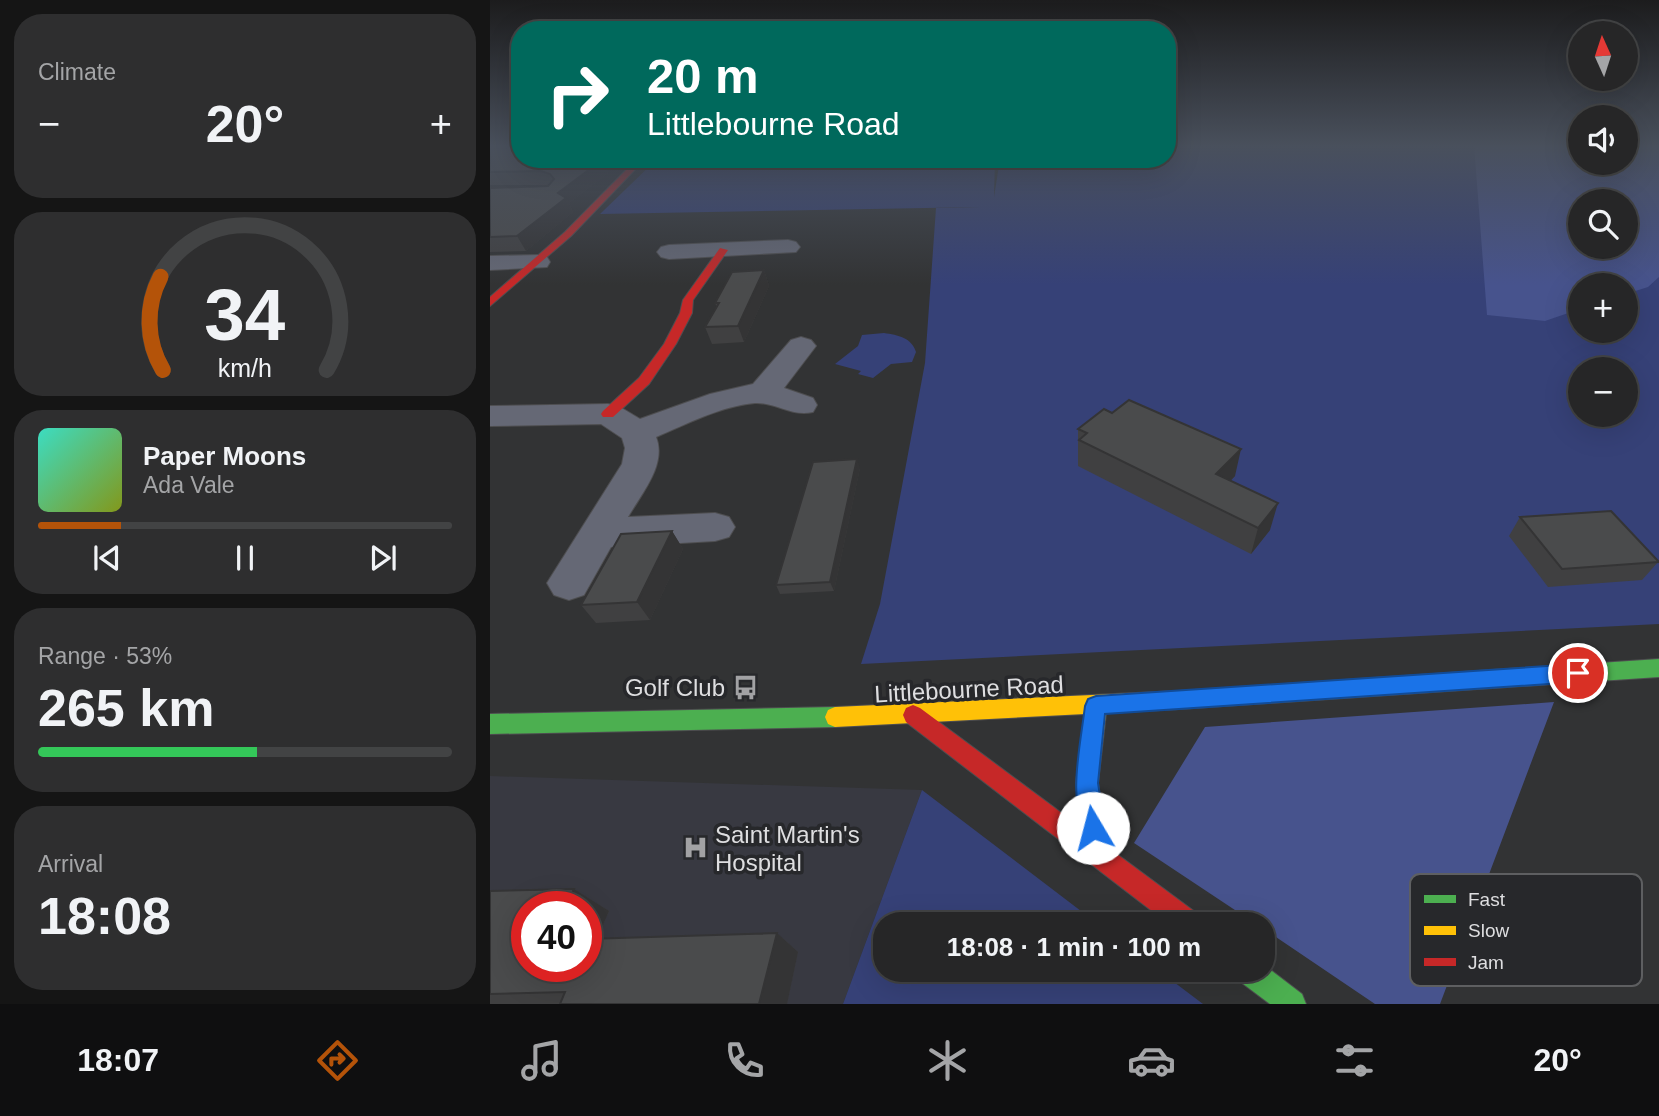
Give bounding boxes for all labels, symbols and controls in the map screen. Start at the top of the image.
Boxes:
north arrow [1568,21,1638,91]
map controls [1568,21,1638,427]
icon: right [532,49,623,140]
text: 20 m [647,49,759,103]
text: Climate [38,59,116,85]
text: 20° [206,95,284,153]
text: − [38,103,60,145]
text: + [430,103,452,145]
button: sound [1568,105,1638,175]
text: Littlebourne Road [647,106,900,142]
button: search [1568,189,1638,259]
button: + [1568,273,1638,343]
text: 34 [205,274,286,355]
text: km/h [218,354,272,382]
button: − [1568,357,1638,427]
text: Paper Moons [143,441,306,471]
text: Ada Vale [143,472,235,498]
icon: previous [88,539,126,577]
icon: pause [226,539,264,577]
icon: next [364,539,402,577]
text: Range · 53% [38,643,172,669]
pin [1548,643,1608,703]
icon: arrive [1559,654,1597,692]
street label: Littlebourne Road [874,671,1064,707]
bus stop icon: Golf Club [731,673,759,701]
place label: Golf Club [625,674,725,701]
text: 265 km [38,679,214,737]
position arrow [1056,791,1130,865]
place label: Saint Martin's Hospital [715,821,860,876]
hospital icon: Saint Martin's Hospital [681,834,709,862]
text: Arrival [38,851,103,877]
legend [1410,874,1642,986]
text: 18:08 [38,887,171,945]
text: Fast [1468,889,1506,910]
speed limit sign: 40 [511,891,602,982]
text: Slow [1468,920,1509,941]
text: 18:08 · 1 min · 100 m [947,932,1201,962]
text: Jam [1468,952,1504,973]
icon: directions [313,1036,362,1085]
icon: music [517,1036,566,1085]
icon: phone [720,1036,769,1085]
icon: climate [923,1036,972,1085]
icon: car [1127,1036,1176,1085]
icon: filters [1330,1036,1379,1085]
text: 18:07 [77,1042,159,1078]
text: 20° [1533,1042,1582,1078]

